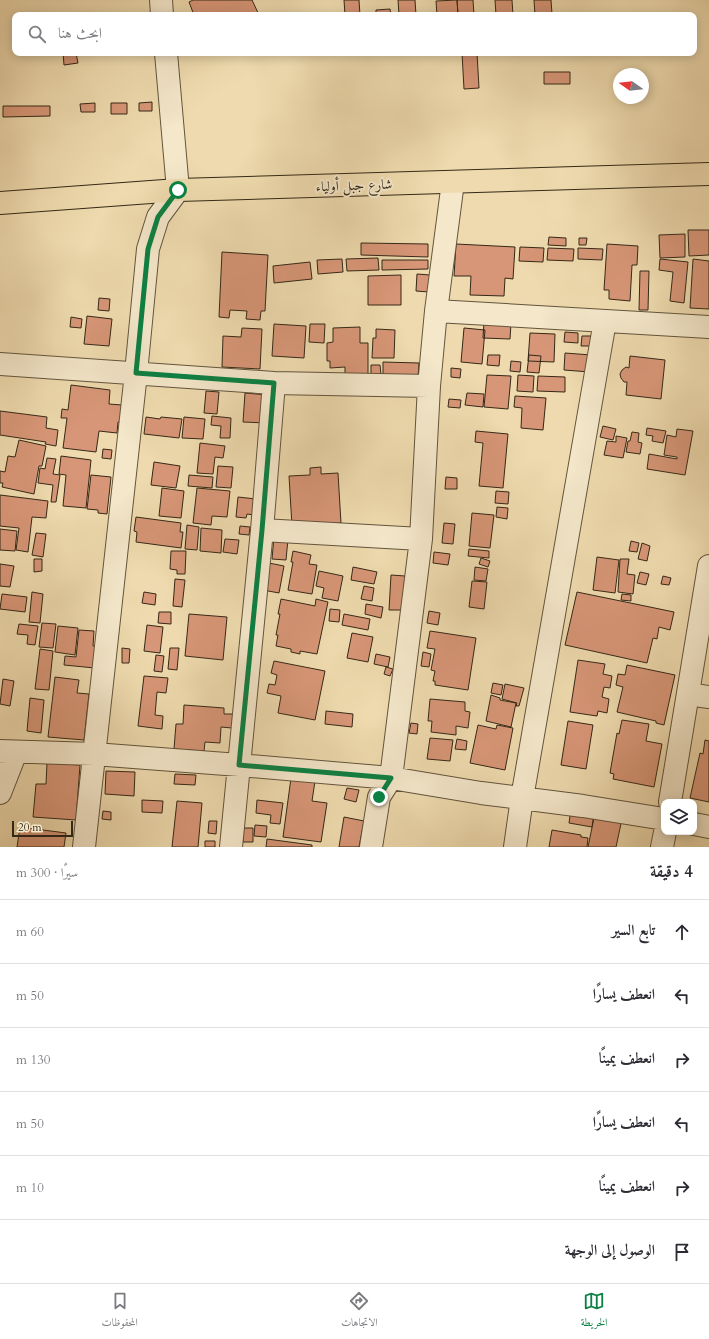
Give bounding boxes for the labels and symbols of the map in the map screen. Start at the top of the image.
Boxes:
north arrow [613,68,649,104]
street label: شارع جبل أولياء [315,174,393,198]
route start [169,181,187,199]
route end [370,788,388,806]
scale bar [12,819,73,838]

